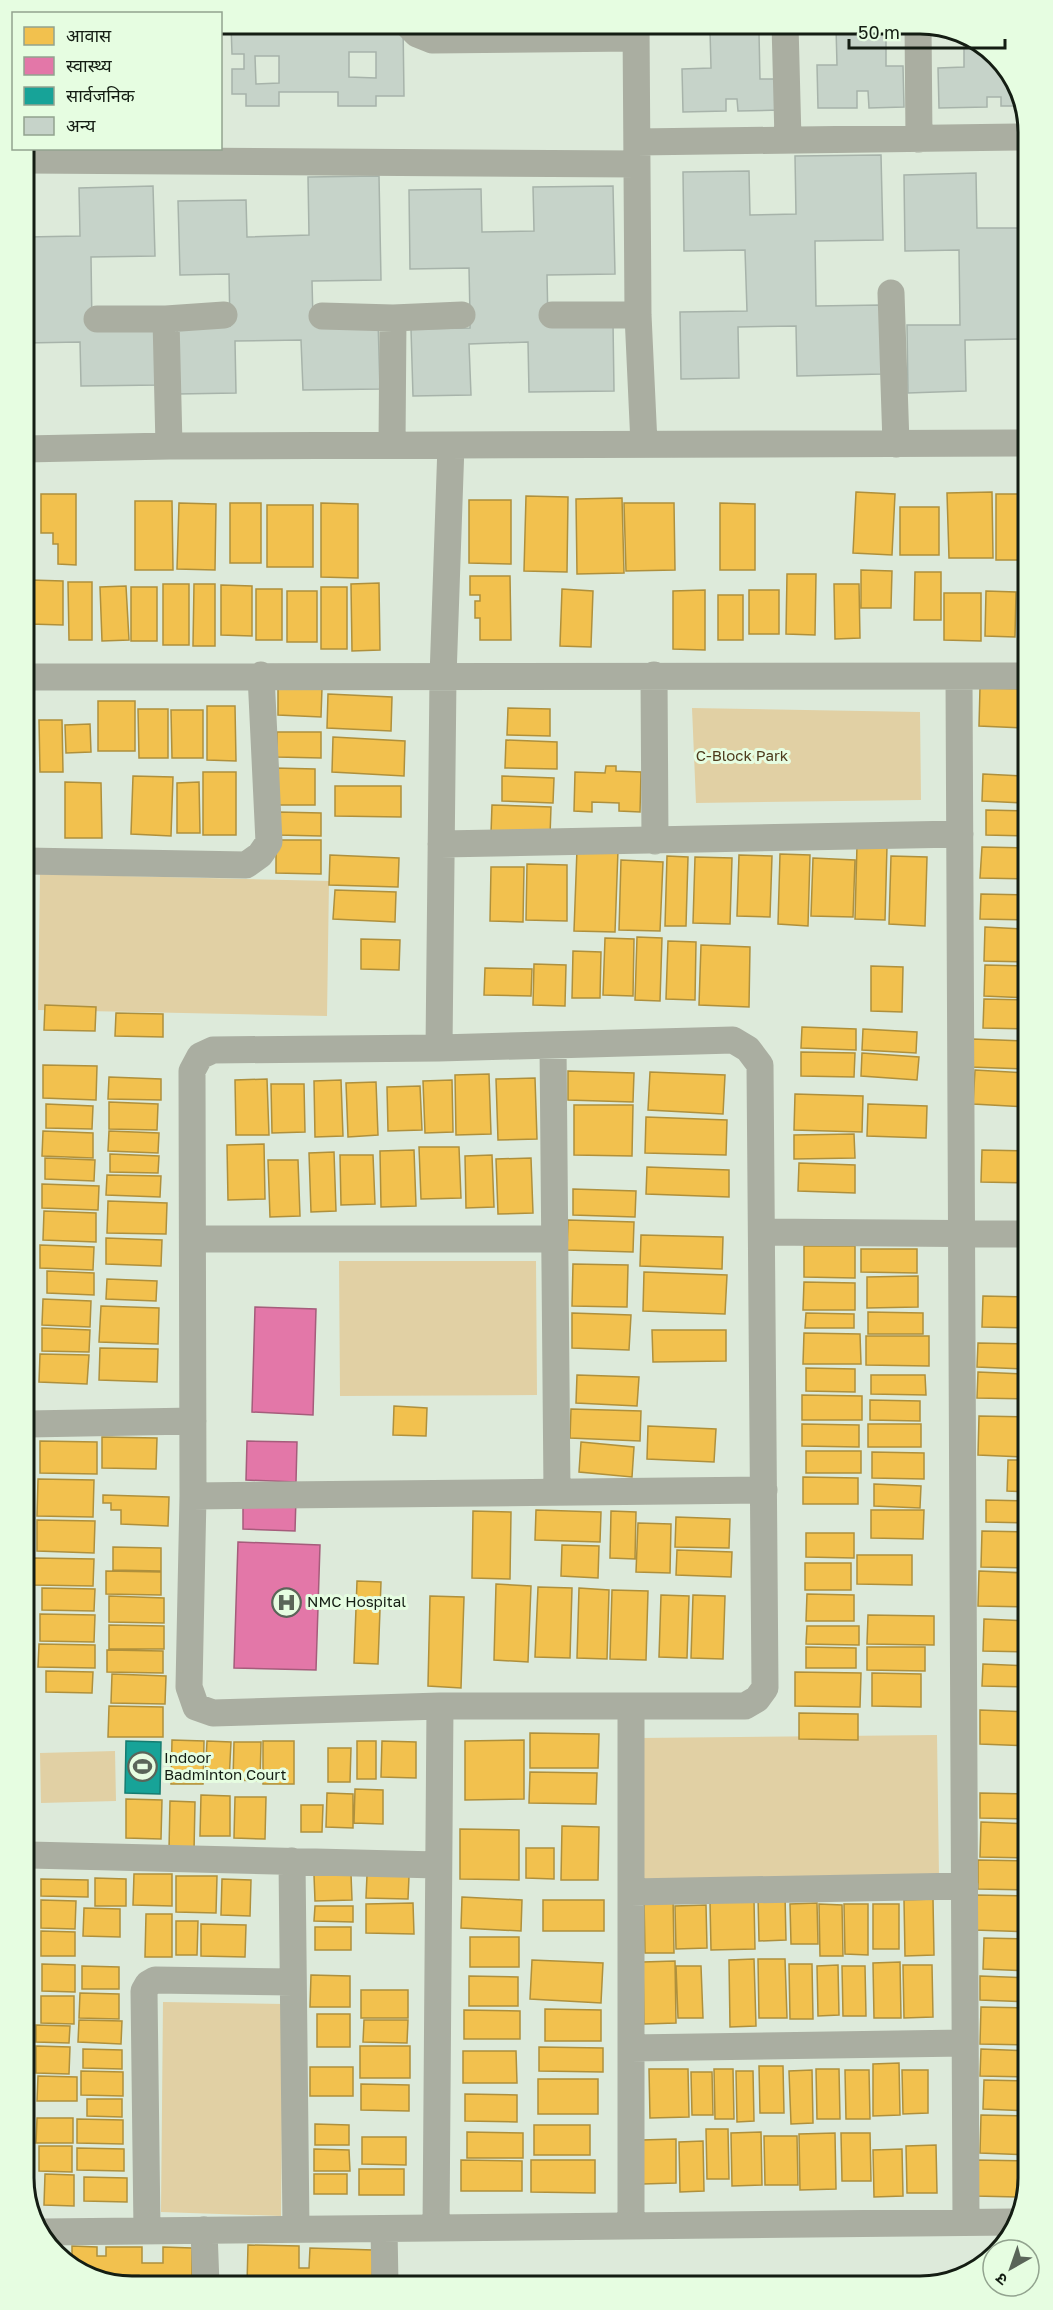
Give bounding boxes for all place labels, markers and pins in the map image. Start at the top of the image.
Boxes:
hospital icon: NMC Hospital [270,1586,302,1618]
place label: NMC Hospital [307,1592,406,1610]
place label: Indoor Badminton Court [164,1748,287,1783]
sports icon: Indoor Badminton Court [127,1751,159,1783]

